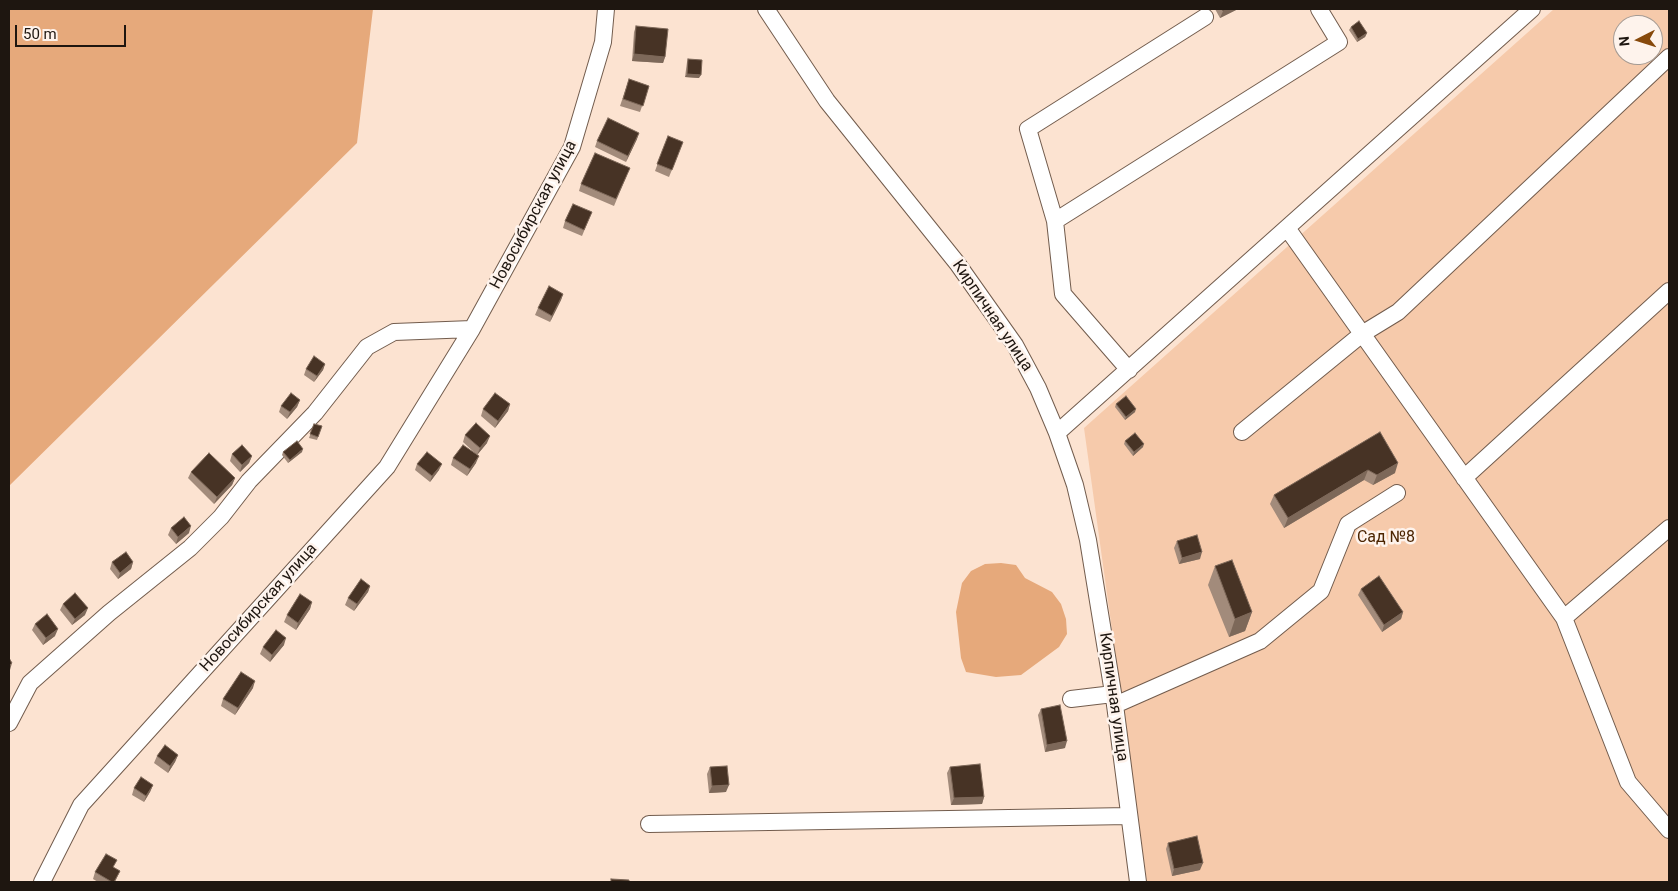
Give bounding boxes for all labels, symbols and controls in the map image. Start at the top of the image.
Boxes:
scale bar [18,15,129,47]
north arrow [1613,15,1663,65]
text: 50 m [23,25,57,43]
text: N [1616,36,1632,47]
street label: Новосибирская улица [487,137,581,293]
street label: Кирпичная улица [948,257,1036,375]
park label: Сад №8 [1357,528,1415,548]
street label: Новосибирская улица [196,540,322,676]
street label: Кирпичная улица [1094,631,1132,763]

